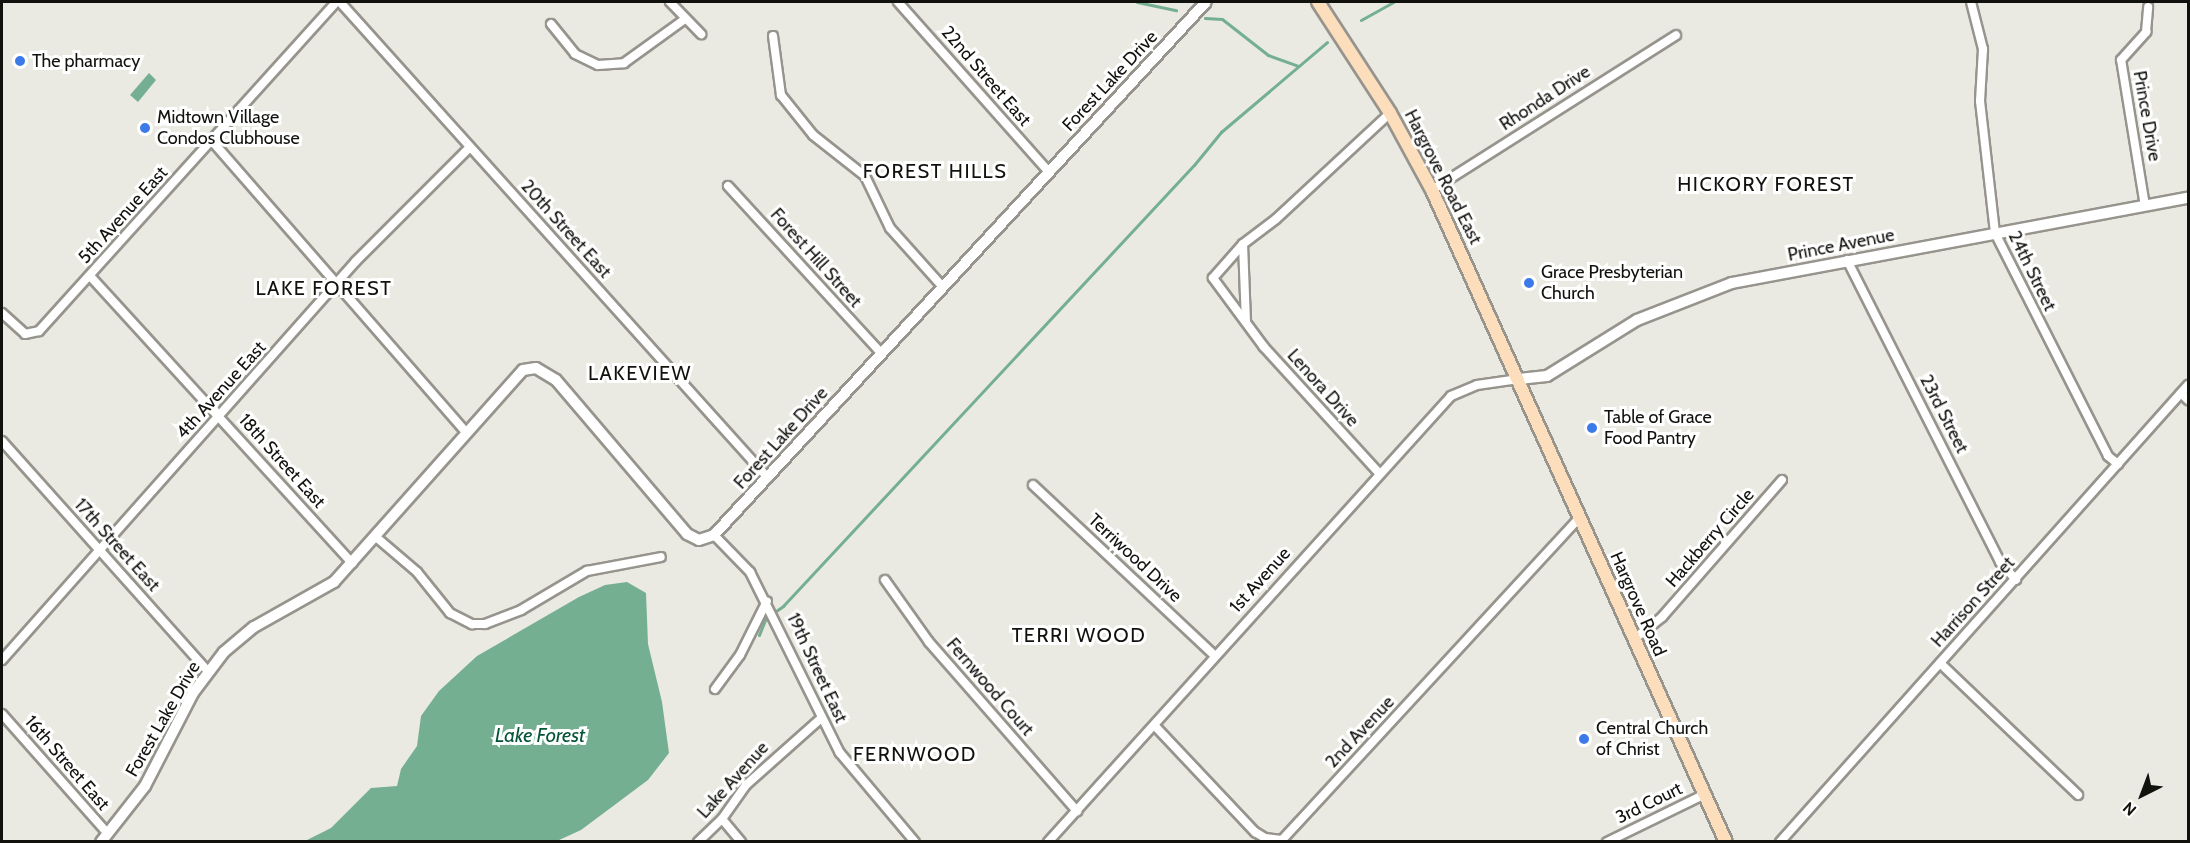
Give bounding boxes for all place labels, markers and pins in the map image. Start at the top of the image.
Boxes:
place label: The pharmacy [32,50,140,72]
marker: The pharmacy [13,54,27,68]
place label: Midtown Village Condos Clubhouse [157,107,300,150]
marker: Midtown Village Condos Clubhouse [138,121,152,135]
place label: Grace Presbyterian Church [1541,262,1683,304]
marker: Grace Presbyterian Church [1522,276,1536,290]
place label: Table of Grace Food Pantry [1604,407,1712,450]
marker: Table of Grace Food Pantry [1585,421,1599,435]
place label: Central Church of Christ [1596,718,1708,760]
marker: Central Church of Christ [1577,732,1591,746]

